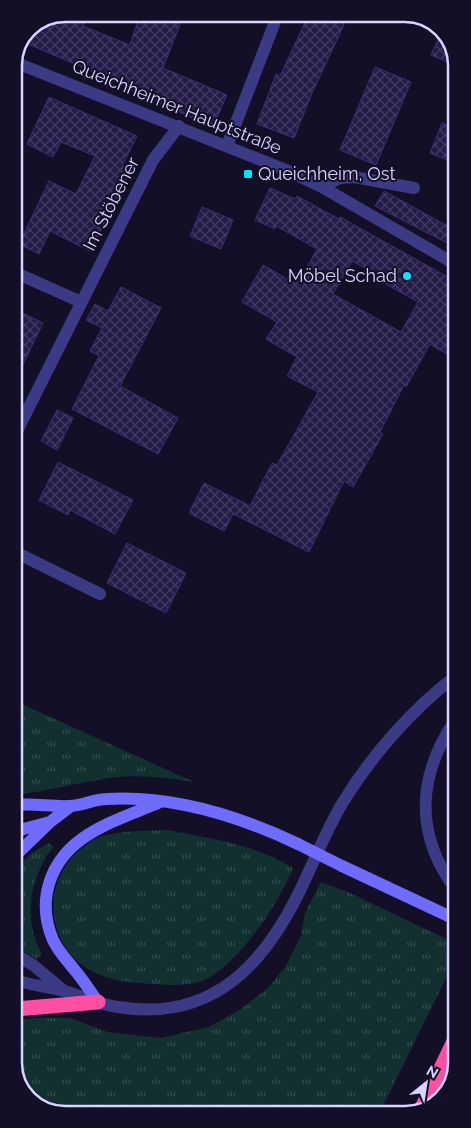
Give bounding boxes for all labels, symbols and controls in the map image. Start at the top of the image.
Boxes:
street label: Queichheimer Hauptstraße [70,55,285,158]
street label: Im Stöbener [78,153,143,254]
place label: Queichheim, Ost [258,163,395,184]
marker: Queichheim, Ost [242,168,254,180]
place label: Möbel Schad [288,265,397,286]
marker: Möbel Schad [401,270,413,282]
north arrow [401,1058,451,1108]
text: N [424,1062,441,1081]

